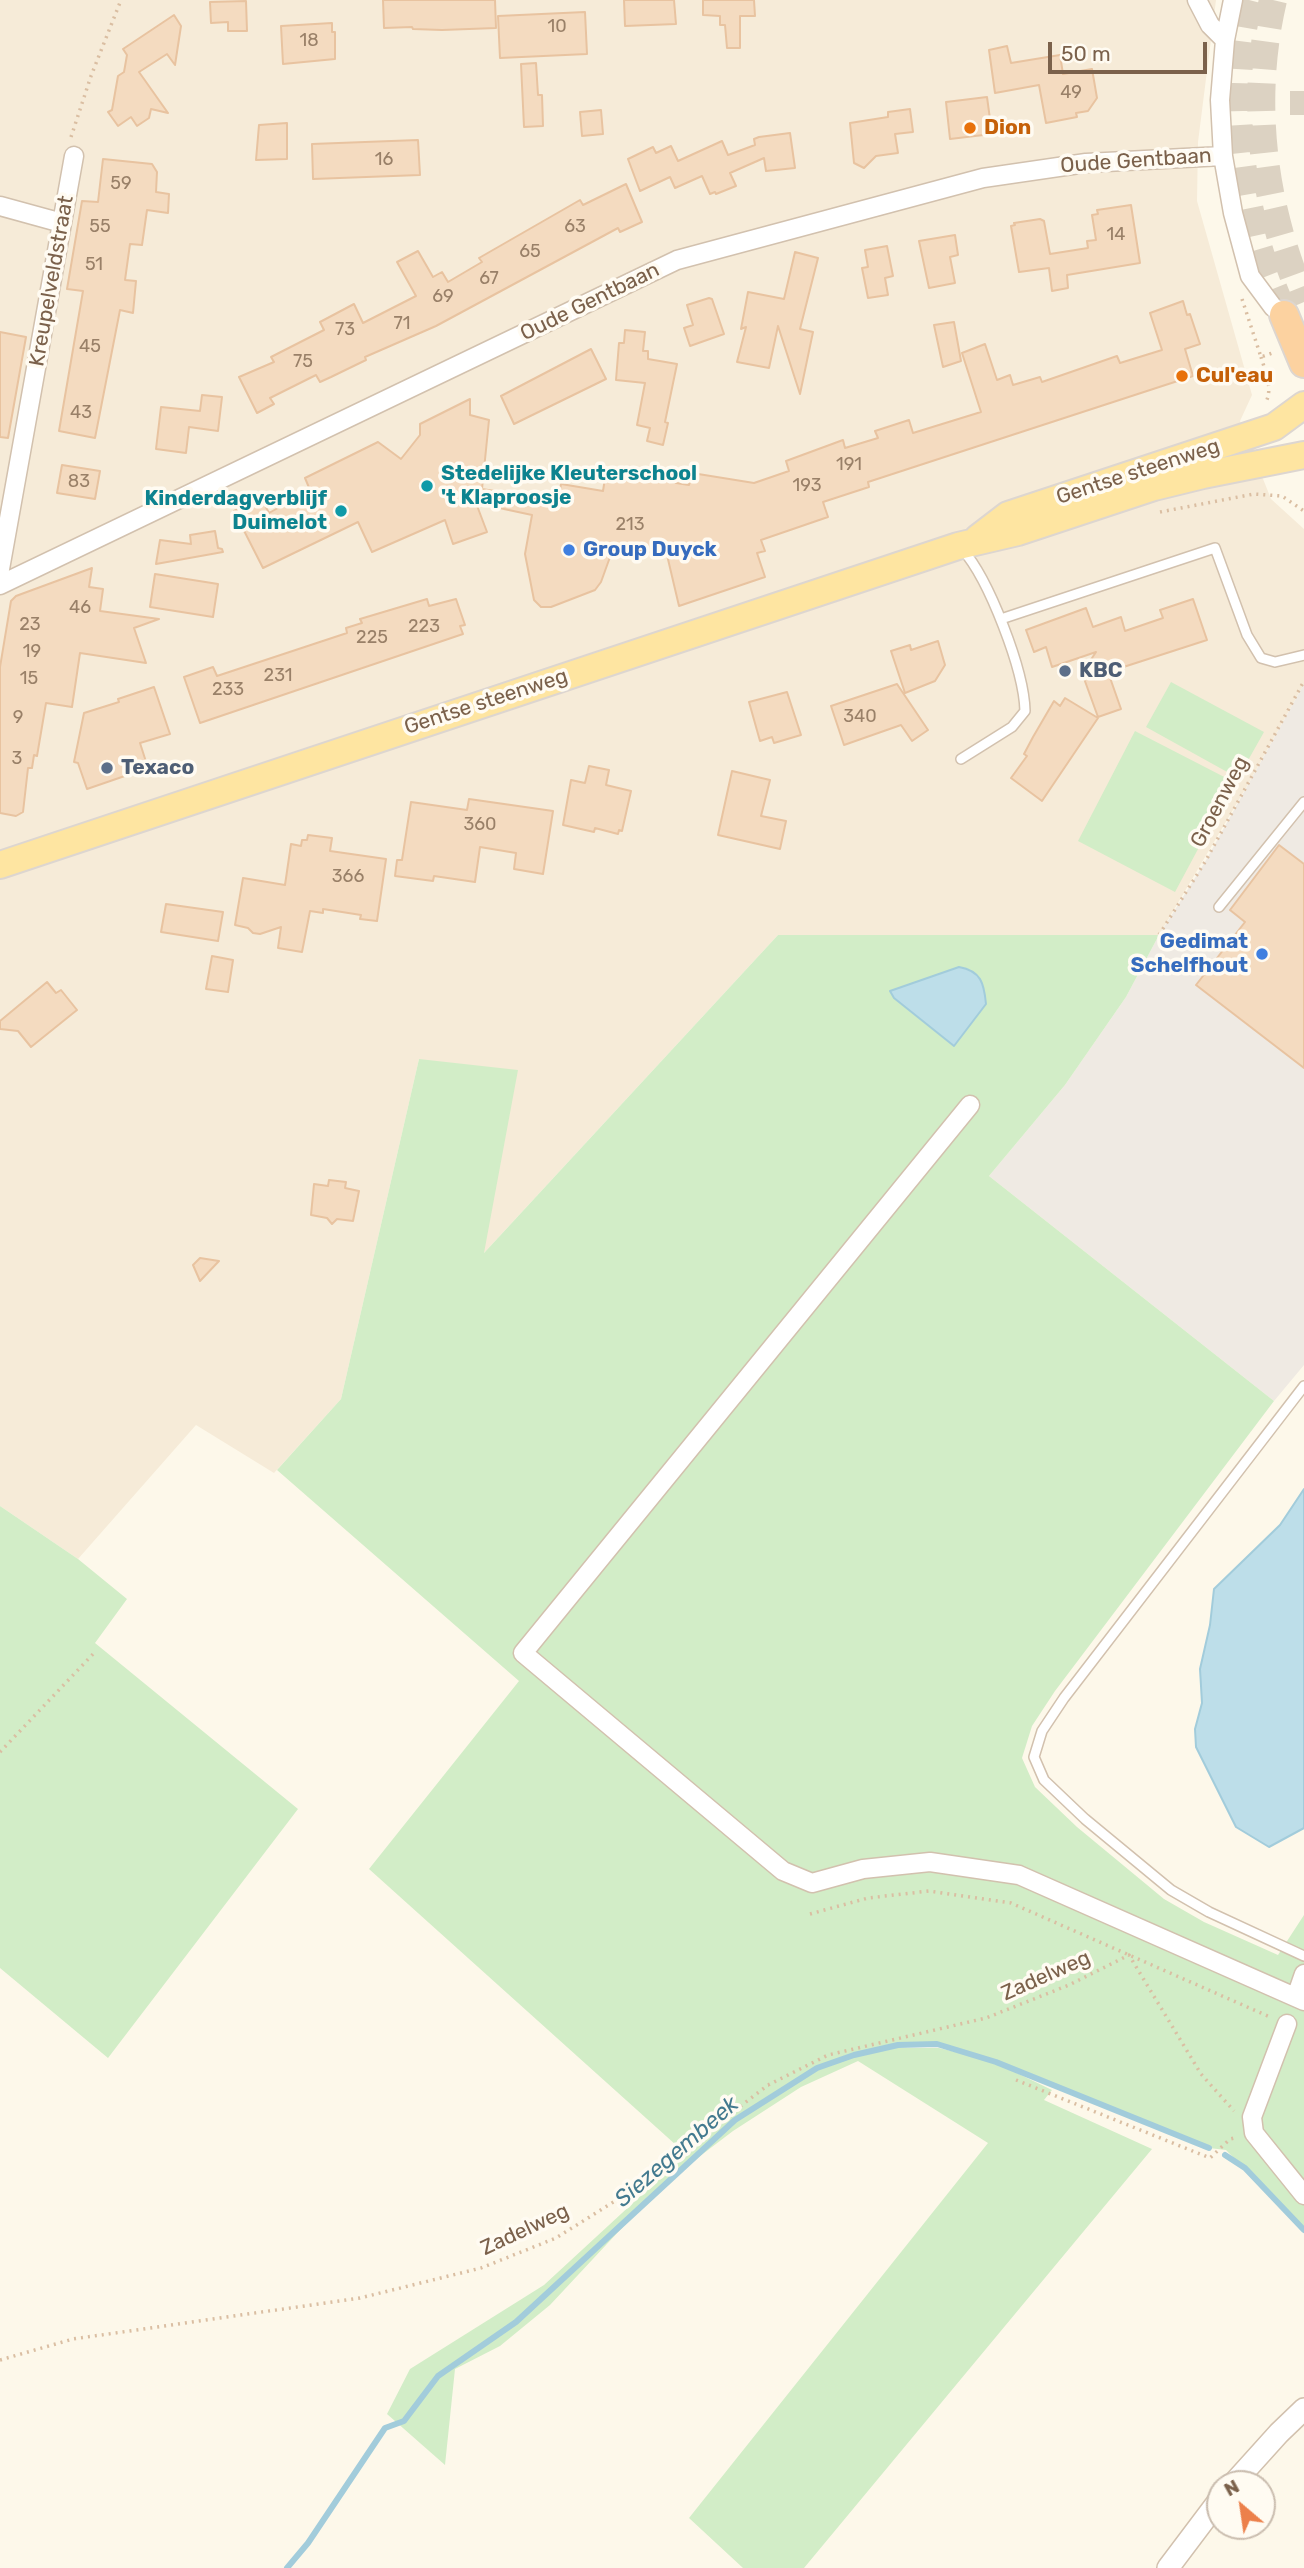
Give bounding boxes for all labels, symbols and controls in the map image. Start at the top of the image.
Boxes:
house number: 10 [547,16,567,38]
scale bar [1052,28,1211,72]
house number: 18 [299,30,319,52]
text: 50 m [1061,41,1111,66]
house number: 49 [1060,82,1082,104]
place label: Dion [984,115,1031,141]
marker: Dion [962,120,978,136]
street label: Oude Gentbaan [1060,143,1212,179]
house number: 16 [375,149,393,171]
house number: 59 [110,173,132,195]
street label: Kreupelveldstraat [25,194,79,368]
house number: 55 [89,216,111,238]
house number: 63 [564,216,586,238]
house number: 14 [1107,224,1125,246]
house number: 65 [519,241,541,263]
house number: 51 [85,254,103,276]
street label: Oude Gentbaan [516,257,664,347]
house number: 67 [479,268,499,290]
house number: 69 [432,286,454,308]
house number: 71 [394,313,410,335]
house number: 73 [335,319,355,341]
house number: 45 [79,336,101,358]
house number: 75 [293,351,313,373]
place label: Cul'eau [1196,363,1273,389]
marker: Cul'eau [1174,368,1190,384]
house number: 43 [70,402,92,424]
street label: Gentse steenweg [1053,434,1223,510]
house number: 191 [836,454,862,476]
place label: Stedelijke Kleuterschool 't Klaproosje [441,461,697,511]
house number: 83 [68,471,90,493]
house number: 193 [793,475,821,497]
marker: Stedelijke Kleuterschool 't Klaproosje [419,478,435,494]
place label: Kinderdagverblijf Duimelot [144,486,327,536]
marker: Kinderdagverblijf Duimelot [333,503,349,519]
house number: 213 [615,514,645,536]
place label: Group Duyck [583,537,717,563]
marker: Group Duyck [561,542,577,558]
house number: 46 [69,597,91,619]
house number: 23 [19,614,41,636]
house number: 223 [408,616,440,638]
house number: 225 [356,627,388,649]
house number: 19 [23,641,41,663]
place label: KBC [1079,658,1122,684]
marker: KBC [1057,663,1073,679]
street label: Gentse steenweg [401,664,571,740]
house number: 231 [264,665,292,687]
house number: 15 [20,668,38,690]
house number: 233 [212,679,244,701]
house number: 340 [843,706,877,728]
house number: 9 [13,707,23,729]
house number: 3 [12,748,22,770]
street label: Groenweg [1186,752,1254,852]
place label: Texaco [121,755,194,781]
marker: Texaco [99,760,115,776]
house number: 360 [463,814,497,836]
house number: 366 [332,866,364,888]
place label: Gedimat Schelfhout [1131,929,1248,979]
marker: Gedimat Schelfhout [1254,946,1270,962]
street label: Zadelweg [998,1945,1094,2007]
water label: Siezegembeek [609,2091,745,2213]
street label: Zadelweg [477,2199,573,2261]
north arrow [1206,2470,1276,2540]
text: N [1220,2475,1243,2501]

